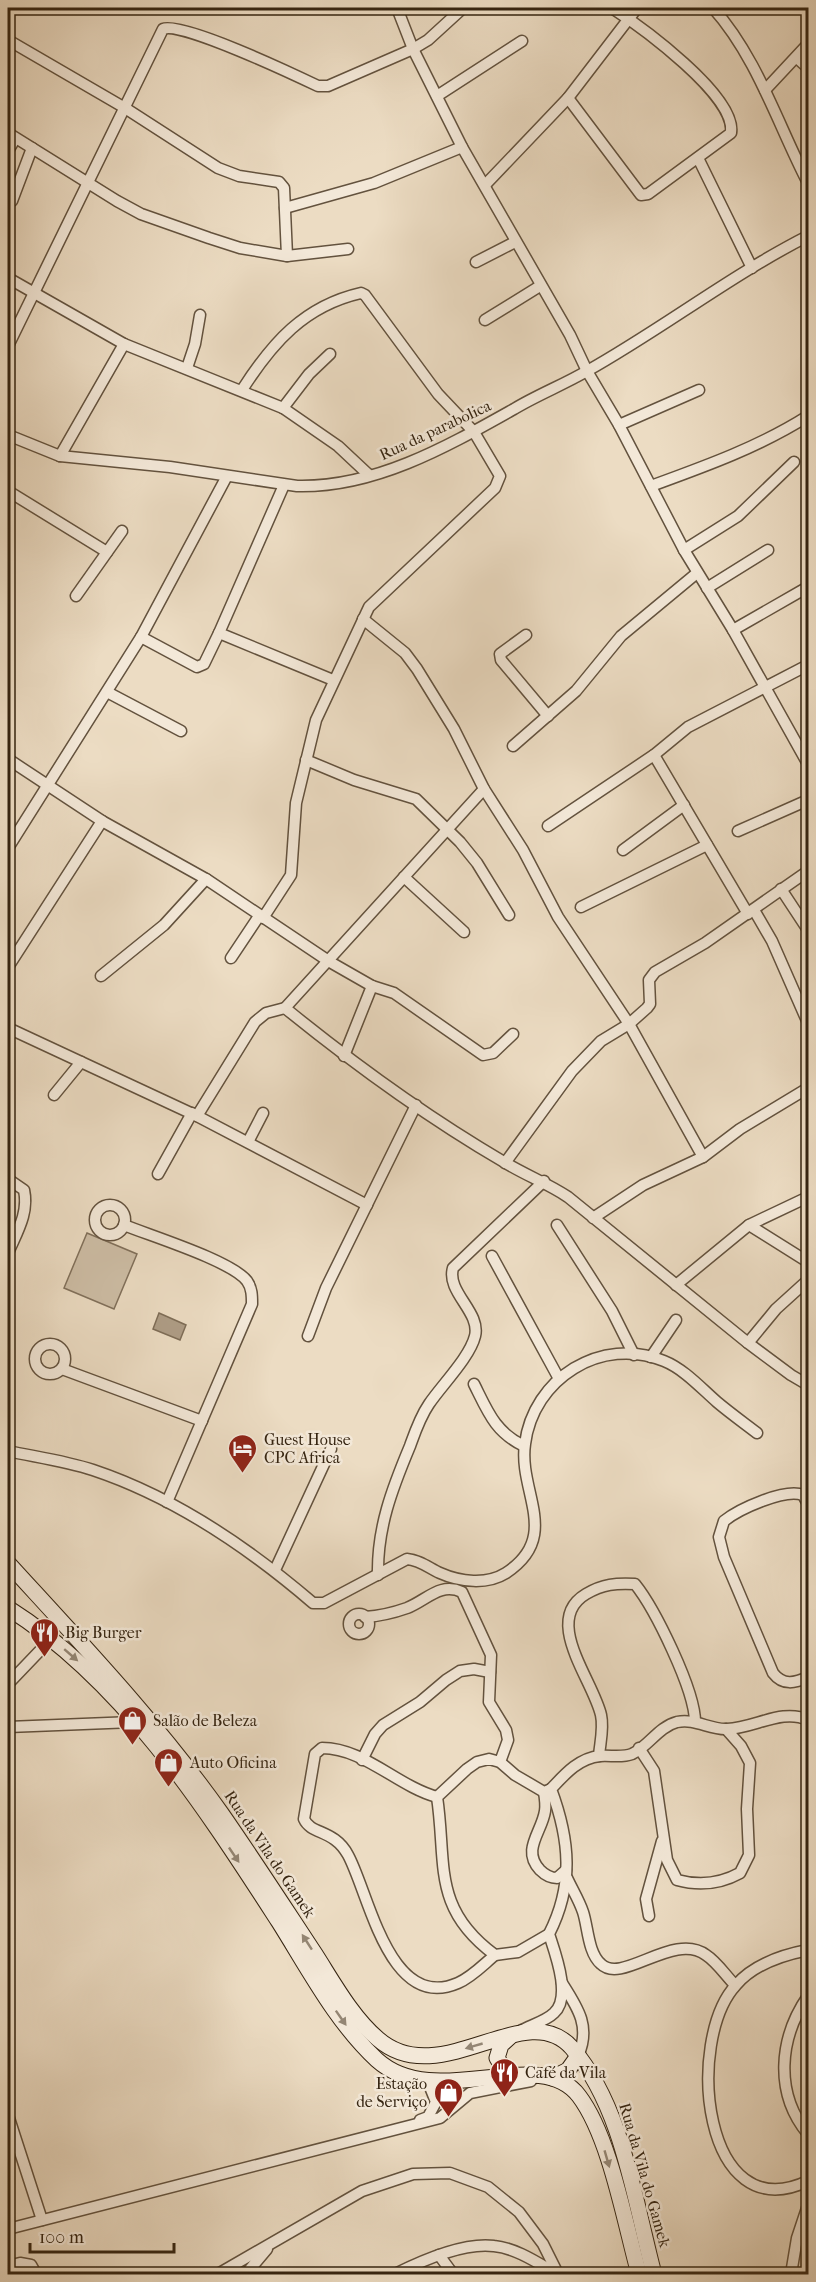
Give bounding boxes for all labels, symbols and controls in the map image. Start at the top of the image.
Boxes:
street label: Rua da parabolica [376,396,494,464]
place label: Guest House CPC Africa [264,1430,351,1467]
hotel icon: Guest House CPC Africa [227,1432,259,1474]
restaurant icon: Big Burger [28,1616,60,1658]
place label: Big Burger [65,1623,142,1642]
one-way arrow [64,1649,79,1662]
shop icon: Salão de Beleza [116,1704,148,1746]
place label: Salão de Beleza [153,1711,258,1730]
shop icon: Auto Oficina [153,1746,185,1788]
place label: Auto Oficina [189,1753,277,1772]
street label: Rua da Vila do Gamek [220,1787,320,1922]
one-way arrow [228,1847,239,1863]
one-way arrow [302,1934,313,1950]
one-way arrow [335,2009,347,2025]
one-way arrow [465,2042,483,2051]
restaurant icon: Café da Vila [488,2056,520,2098]
place label: Café da Vila [525,2063,607,2082]
place label: Estação de Serviço [356,2074,427,2111]
shop icon: Estação de Serviço [432,2076,464,2118]
street label: Rua da Vila do Gamek [615,2101,675,2250]
one-way arrow [603,2150,612,2168]
scale bar [30,2216,174,2254]
text: 100 m [39,2227,84,2248]

